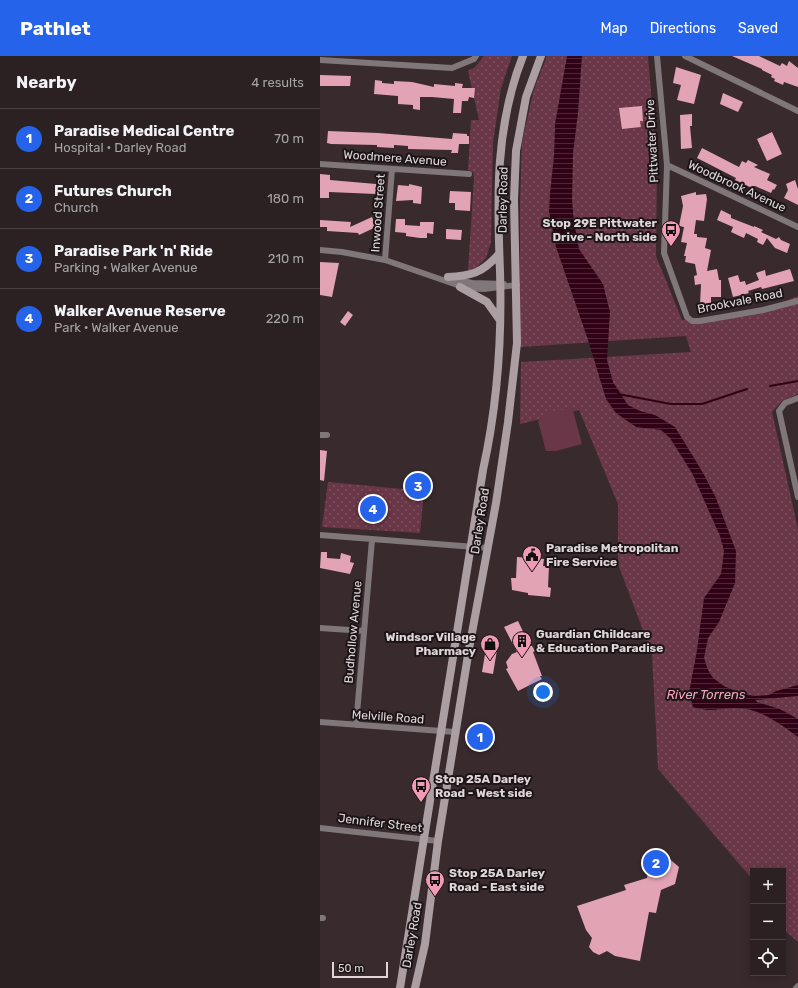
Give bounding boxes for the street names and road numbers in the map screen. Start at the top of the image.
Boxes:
street label: Pittwater Drive [643,99,661,183]
street label: Woodmere Avenue [343,147,447,169]
street label: Woodbrook Avenue [686,157,788,215]
street label: Darley Road [495,167,511,233]
street label: Inwood Street [368,173,388,253]
street label: Brookvale Road [696,286,784,316]
street label: Darley Road [468,487,492,555]
street label: Budhollow Avenue [342,580,364,684]
street label: Melville Road [351,707,425,727]
street label: Jennifer Street [337,811,423,835]
street label: Darley Road [399,901,425,969]

